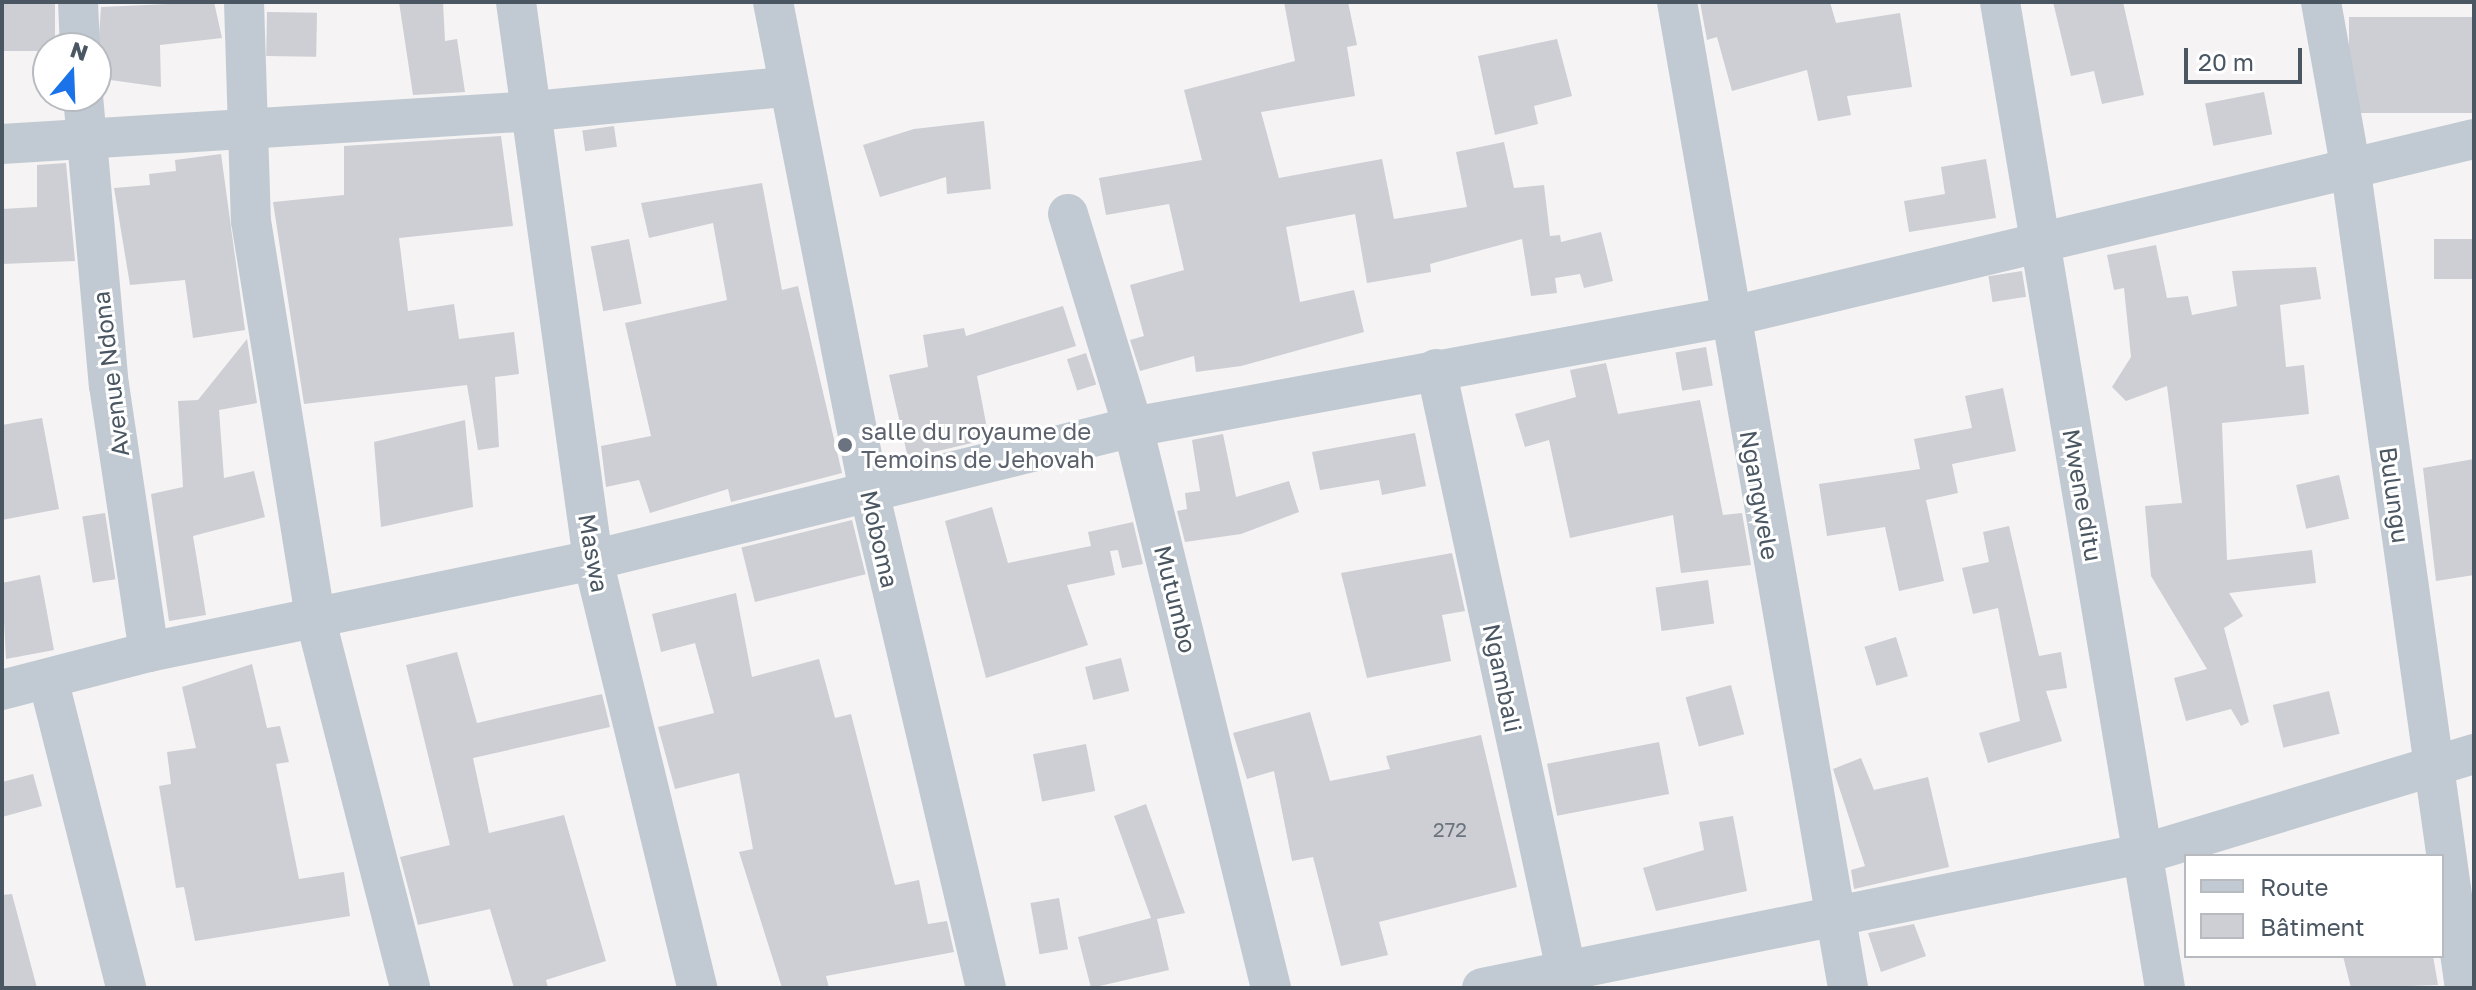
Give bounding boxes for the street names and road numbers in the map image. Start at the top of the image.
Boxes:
street label: Avenue Ndona [86,290,134,458]
street label: Mwene ditu [2057,427,2109,563]
street label: Ngangwele [1734,428,1786,562]
street label: Bulungu [2374,445,2416,545]
street label: Moboma [855,488,905,590]
street label: Maswa [573,511,615,595]
street label: Mutumbo [1149,542,1203,656]
street label: Ngambali [1477,621,1529,735]

